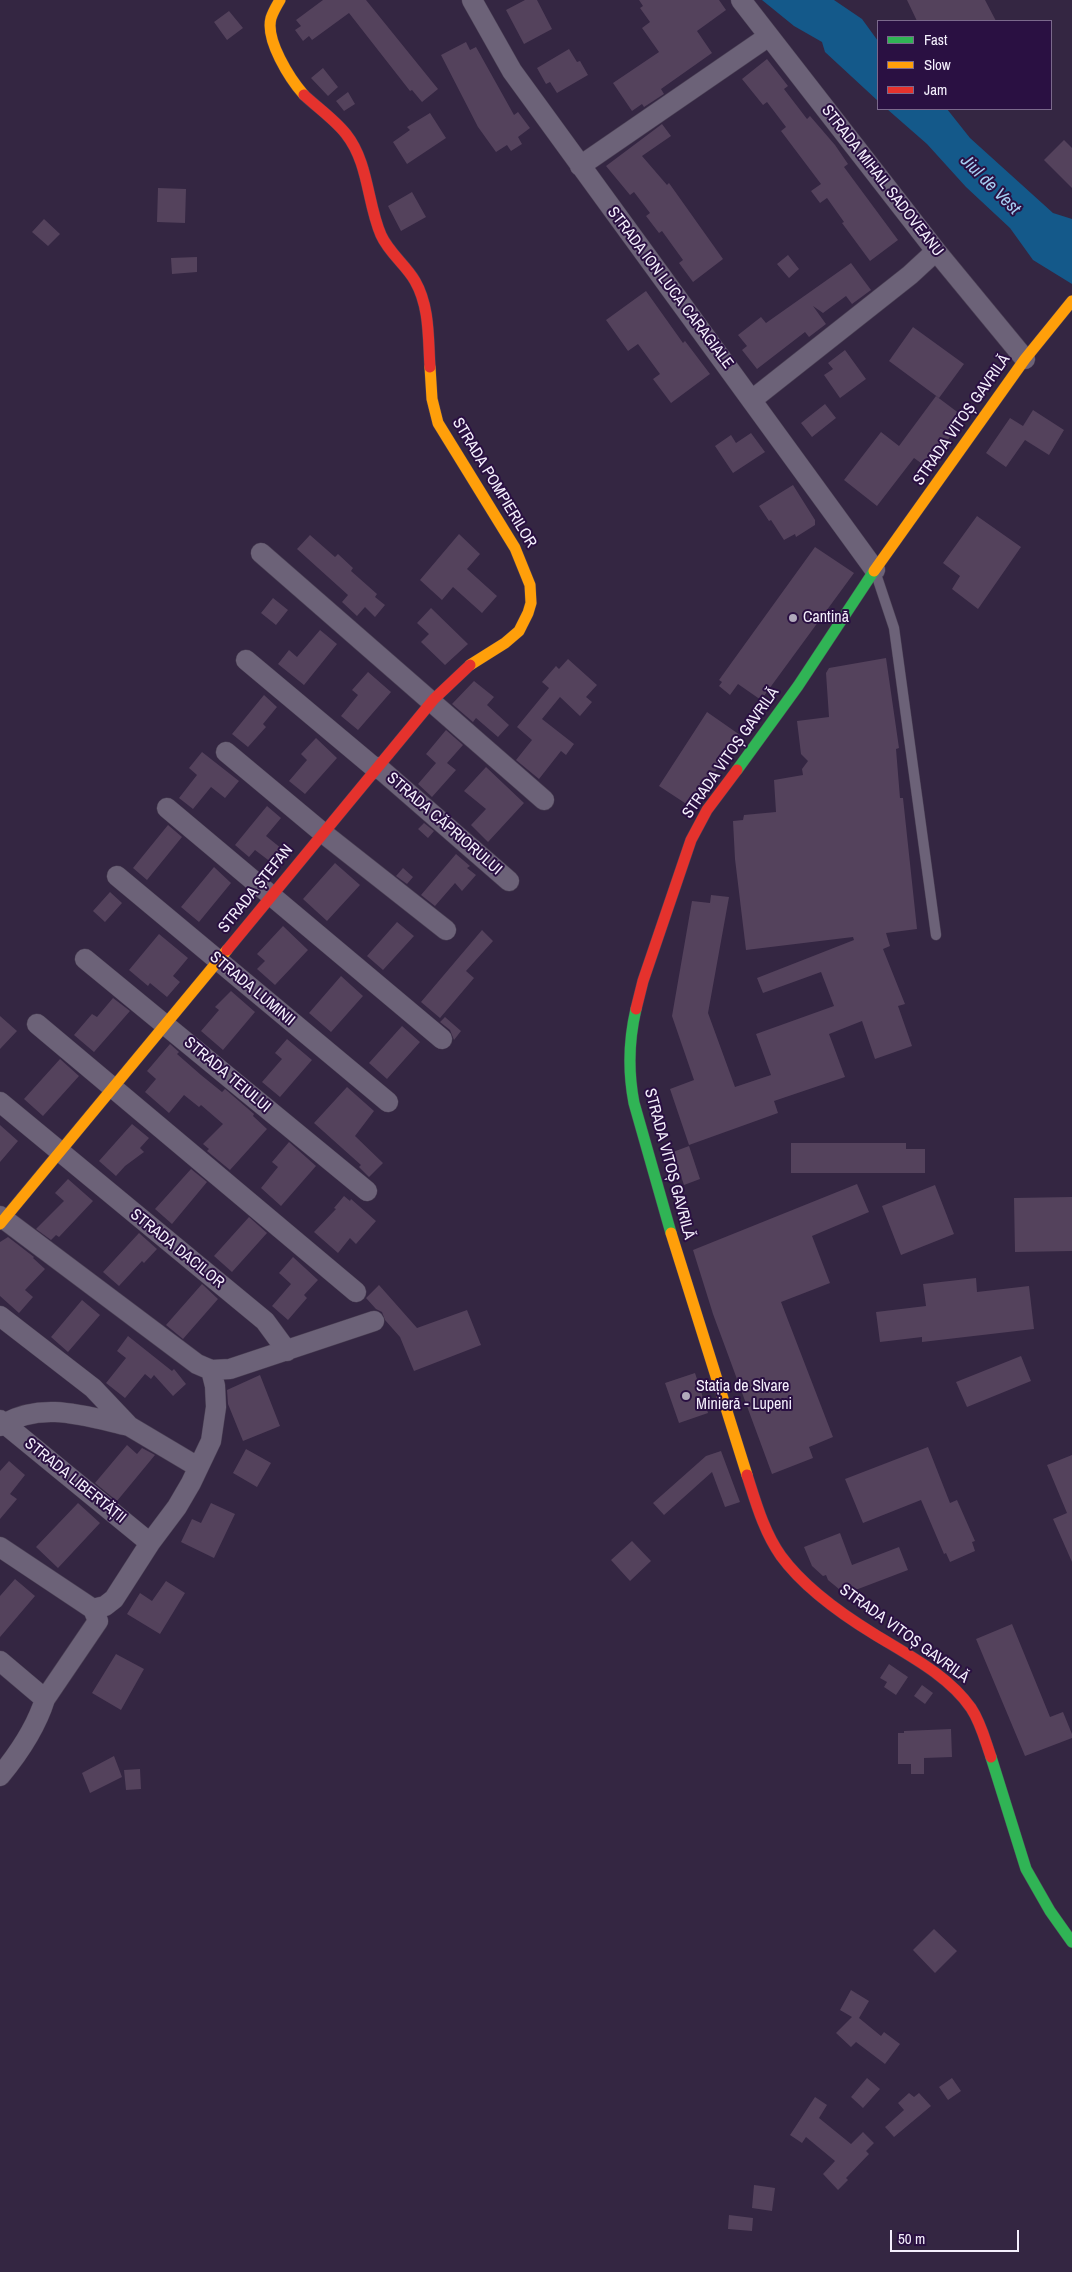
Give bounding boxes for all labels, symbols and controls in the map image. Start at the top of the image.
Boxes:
legend [877,20,1052,110]
text: Fast [924,29,947,50]
text: Slow [924,54,951,75]
text: Jam [924,79,947,100]
street label: STRADA MIHAIL SADOVEANU [817,102,947,260]
water label: Jiul de Vest [955,150,1025,220]
street label: STRADA ION LUCA CARAGIALE [603,203,737,373]
street label: STRADA VITOȘ GAVRILĂ [910,351,1014,489]
street label: STRADA POMPIERILOR [448,415,540,551]
place label: Cantină [803,608,849,628]
marker: Cantină [787,612,799,624]
street label: STRADA VITOȘ GAVRILĂ [679,684,783,822]
street label: STRADA CĂPRIORULUI [382,769,506,879]
street label: STRADA ȘTEFAN [215,841,297,937]
street label: STRADA LUMINII [206,948,298,1030]
street label: STRADA TEIULUI [180,1033,274,1117]
street label: STRADA VITOȘ GAVRILĂ [640,1086,698,1242]
street label: STRADA DACILOR [126,1205,228,1293]
place label: Stația de Slvare Minieră - Lupeni [696,1377,792,1415]
marker: Stația de Slvare Minieră - Lupeni [680,1390,692,1402]
street label: STRADA LIBERTĂȚII [20,1434,130,1528]
street label: STRADA VITOȘ GAVRILĂ [835,1581,973,1687]
scale bar [892,2220,1021,2252]
text: 50 m [898,2228,925,2249]

